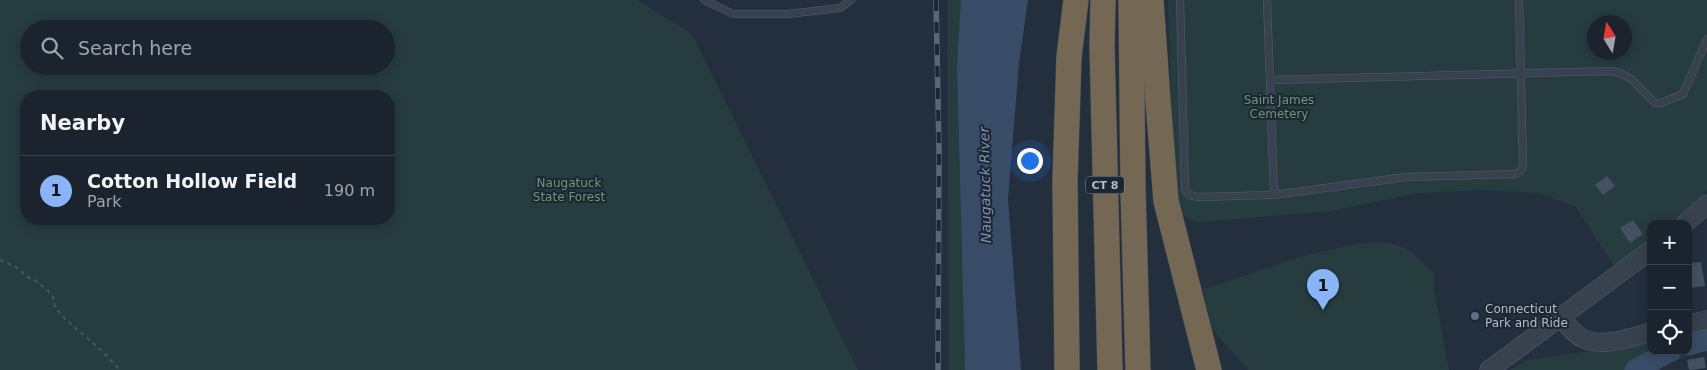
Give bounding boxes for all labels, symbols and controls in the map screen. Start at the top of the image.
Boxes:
north arrow [1587,15,1632,60]
search box [20,20,395,75]
icon: search [38,34,66,62]
text: Search here [78,37,192,59]
park label: Saint James Cemetery [1244,93,1314,121]
text: Nearby [40,111,125,135]
water label: Naugatuck River [976,125,994,243]
your location [1017,148,1043,174]
text: Cotton Hollow Field [87,170,297,192]
park label: Naugatuck State Forest [533,176,605,204]
road number: CT 8 [1086,176,1124,194]
text: 1 [50,181,62,200]
text: 190 m [324,181,375,200]
text: Park [87,192,122,211]
map controls [1647,220,1692,355]
button: + [1647,220,1692,265]
button: − [1647,265,1692,310]
pin: 1 [1307,269,1339,310]
place label: Connecticut Park and Ride [1485,302,1568,330]
marker: Connecticut Park and Ride [1469,310,1481,322]
button: locate [1647,310,1692,355]

